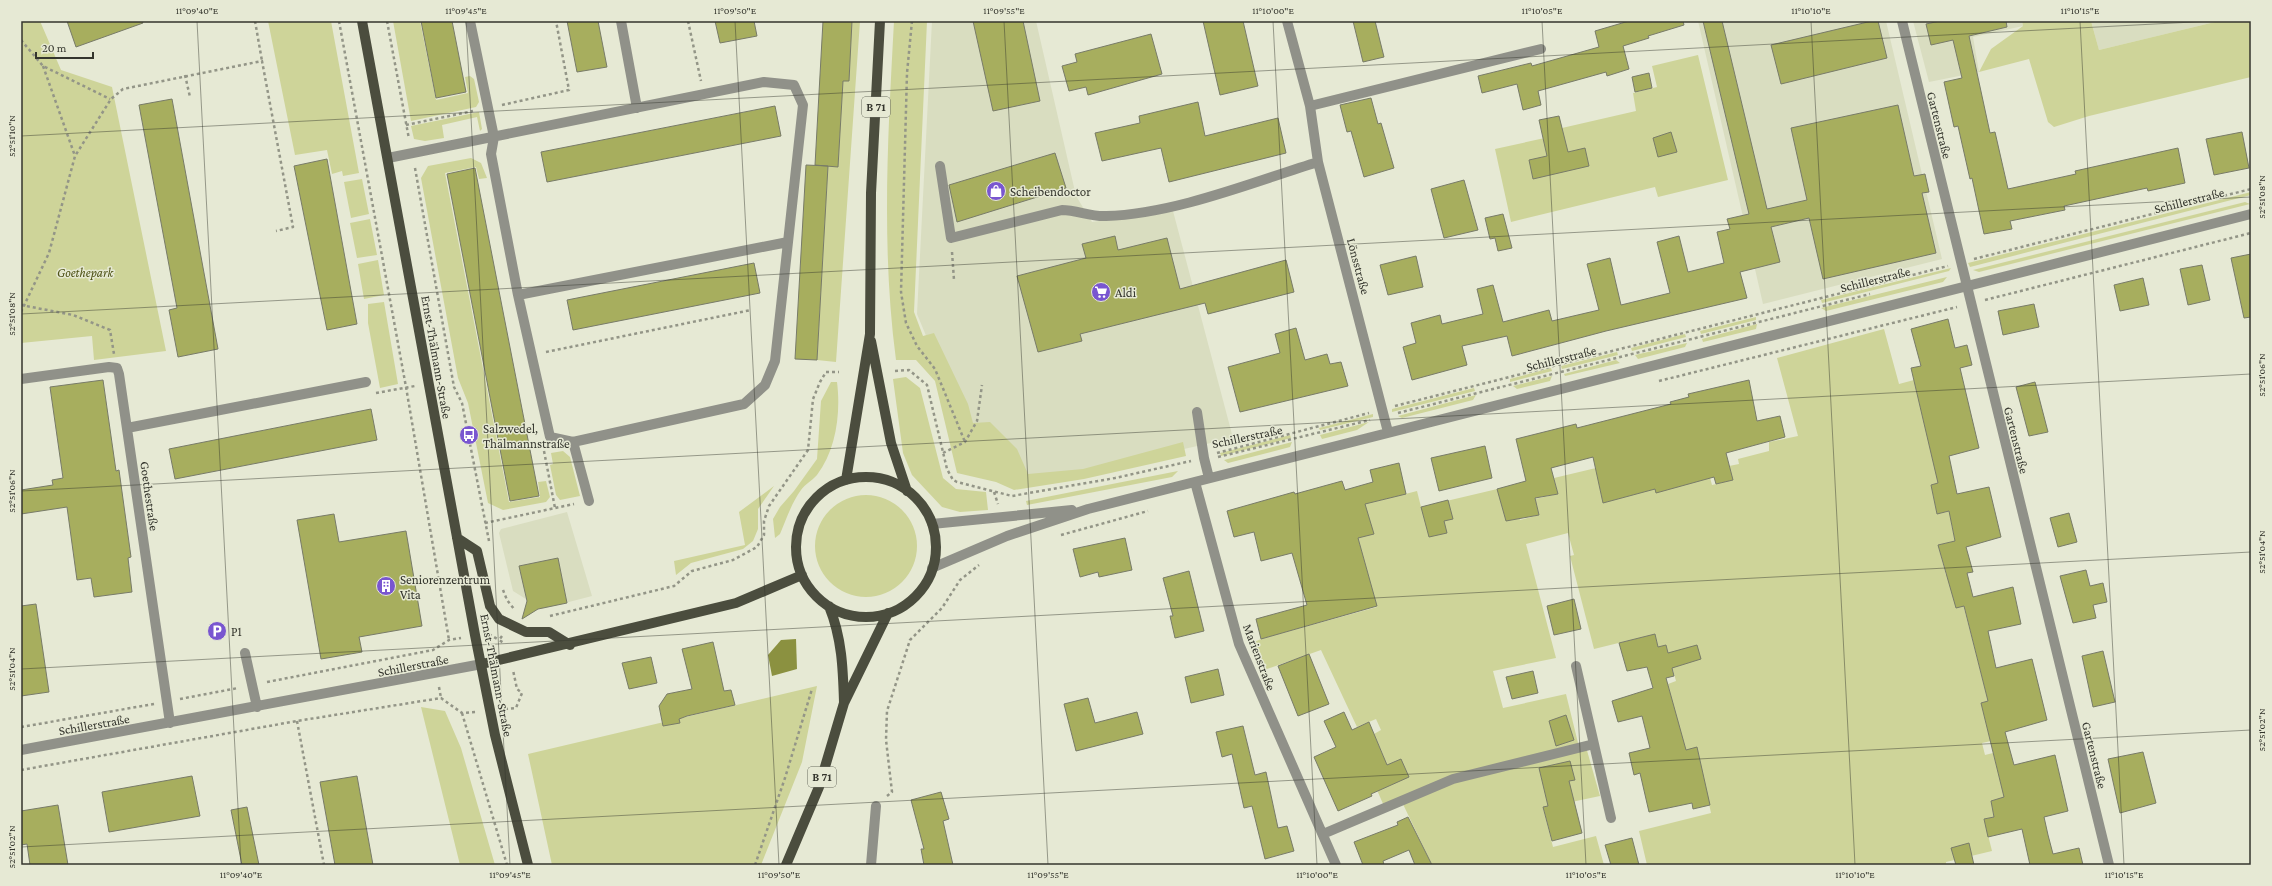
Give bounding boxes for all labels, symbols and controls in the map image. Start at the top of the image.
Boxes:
text: 11°09'40"E [176,5,219,16]
text: 11°09'45"E [445,5,487,16]
text: 11°09'50"E [714,5,757,16]
text: 11°09'55"E [983,5,1025,16]
text: 11°10'00"E [1252,5,1294,16]
text: 11°10'05"E [1522,5,1563,16]
text: 11°10'10"E [1791,5,1831,16]
text: 11°10'15"E [2061,5,2100,16]
scale bar [36,34,93,60]
text: 20 m [42,41,67,55]
street label: Gartenstraße [1924,90,1955,160]
road number: B 71 [862,97,890,117]
text: 52°51'10"N [6,115,17,157]
text: 52°51'08"N [2256,175,2267,219]
shop icon: Scheibendoctor [985,180,1007,202]
place label: Scheibendoctor [1010,184,1091,199]
street label: Schillerstraße [2153,184,2226,216]
street label: Lönsstraße [1344,236,1373,296]
street label: Schillerstraße [1839,263,1912,295]
park label: Goethepark [57,265,114,280]
supermarket icon: Aldi [1090,281,1112,303]
place label: Aldi [1115,285,1137,300]
text: 52°51'08"N [6,292,17,336]
street label: Ernst-Thälmann-Straße [418,294,455,420]
street label: Schillerstraße [1525,342,1598,374]
text: 52°51'06"N [2256,353,2267,397]
street label: Gartenstraße [2001,405,2032,475]
place label: Salzwedel, Thälmannstraße [483,421,570,451]
street label: Schillerstraße [1211,422,1284,451]
bus stop icon: Salzwedel, Thälmannstraße [458,424,480,446]
street label: Goethestraße [137,460,162,532]
text: 52°51'06"N [6,469,17,513]
text: 52°51'04"N [2256,530,2267,574]
place label: Seniorenzentrum Vita [400,572,491,602]
building icon: Seniorenzentrum Vita [375,575,397,597]
street label: Ernst-Thälmann-Straße [477,612,516,738]
parking icon: P1 [206,620,228,642]
street label: Marienstraße [1240,622,1279,693]
place label: P1 [231,624,242,639]
text: 52°51'04"N [6,647,17,691]
street label: Schillerstraße [377,651,450,680]
text: 52°51'02"N [2256,708,2267,751]
street label: Schillerstraße [58,711,131,738]
street label: Gartenstraße [2079,720,2110,790]
road number: B 71 [808,767,836,787]
text: 52°51'02"N [6,825,17,868]
text: 11°09'40"E [220,869,263,880]
text: 11°09'45"E [489,869,531,880]
text: 11°09'50"E [758,869,801,880]
text: 11°09'55"E [1027,869,1069,880]
text: 11°10'00"E [1296,869,1338,880]
text: 11°10'05"E [1566,869,1607,880]
text: 11°10'10"E [1835,869,1875,880]
text: 11°10'15"E [2105,869,2144,880]

